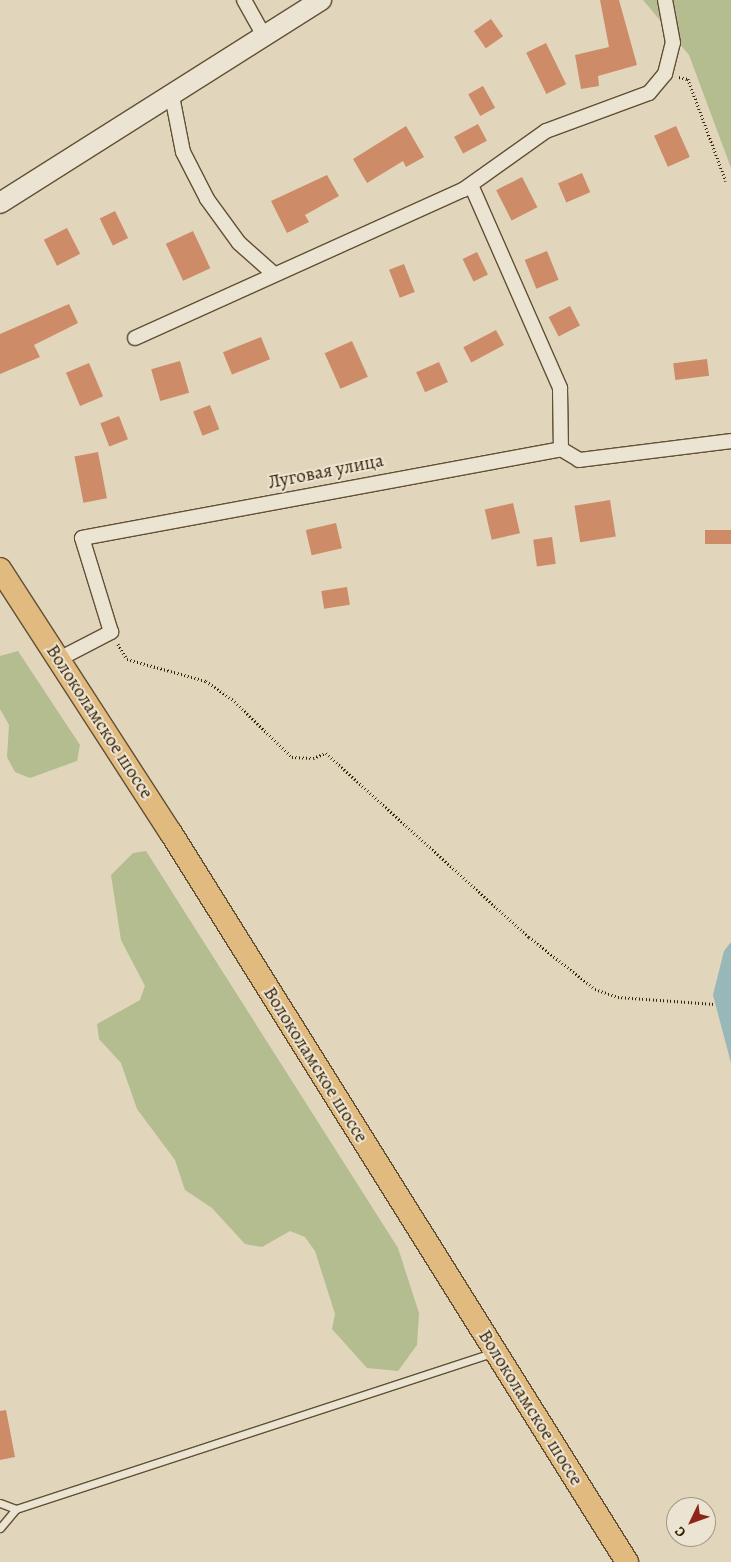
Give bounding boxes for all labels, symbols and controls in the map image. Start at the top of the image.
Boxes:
street label: Луговая улица [266,450,386,494]
street label: Волоколамское шоссе [41,641,157,803]
street label: Волоколамское шоссе [258,983,372,1147]
street label: Волоколамское шоссе [473,1326,587,1490]
north arrow [666,1497,716,1547]
text: С [670,1522,690,1541]

